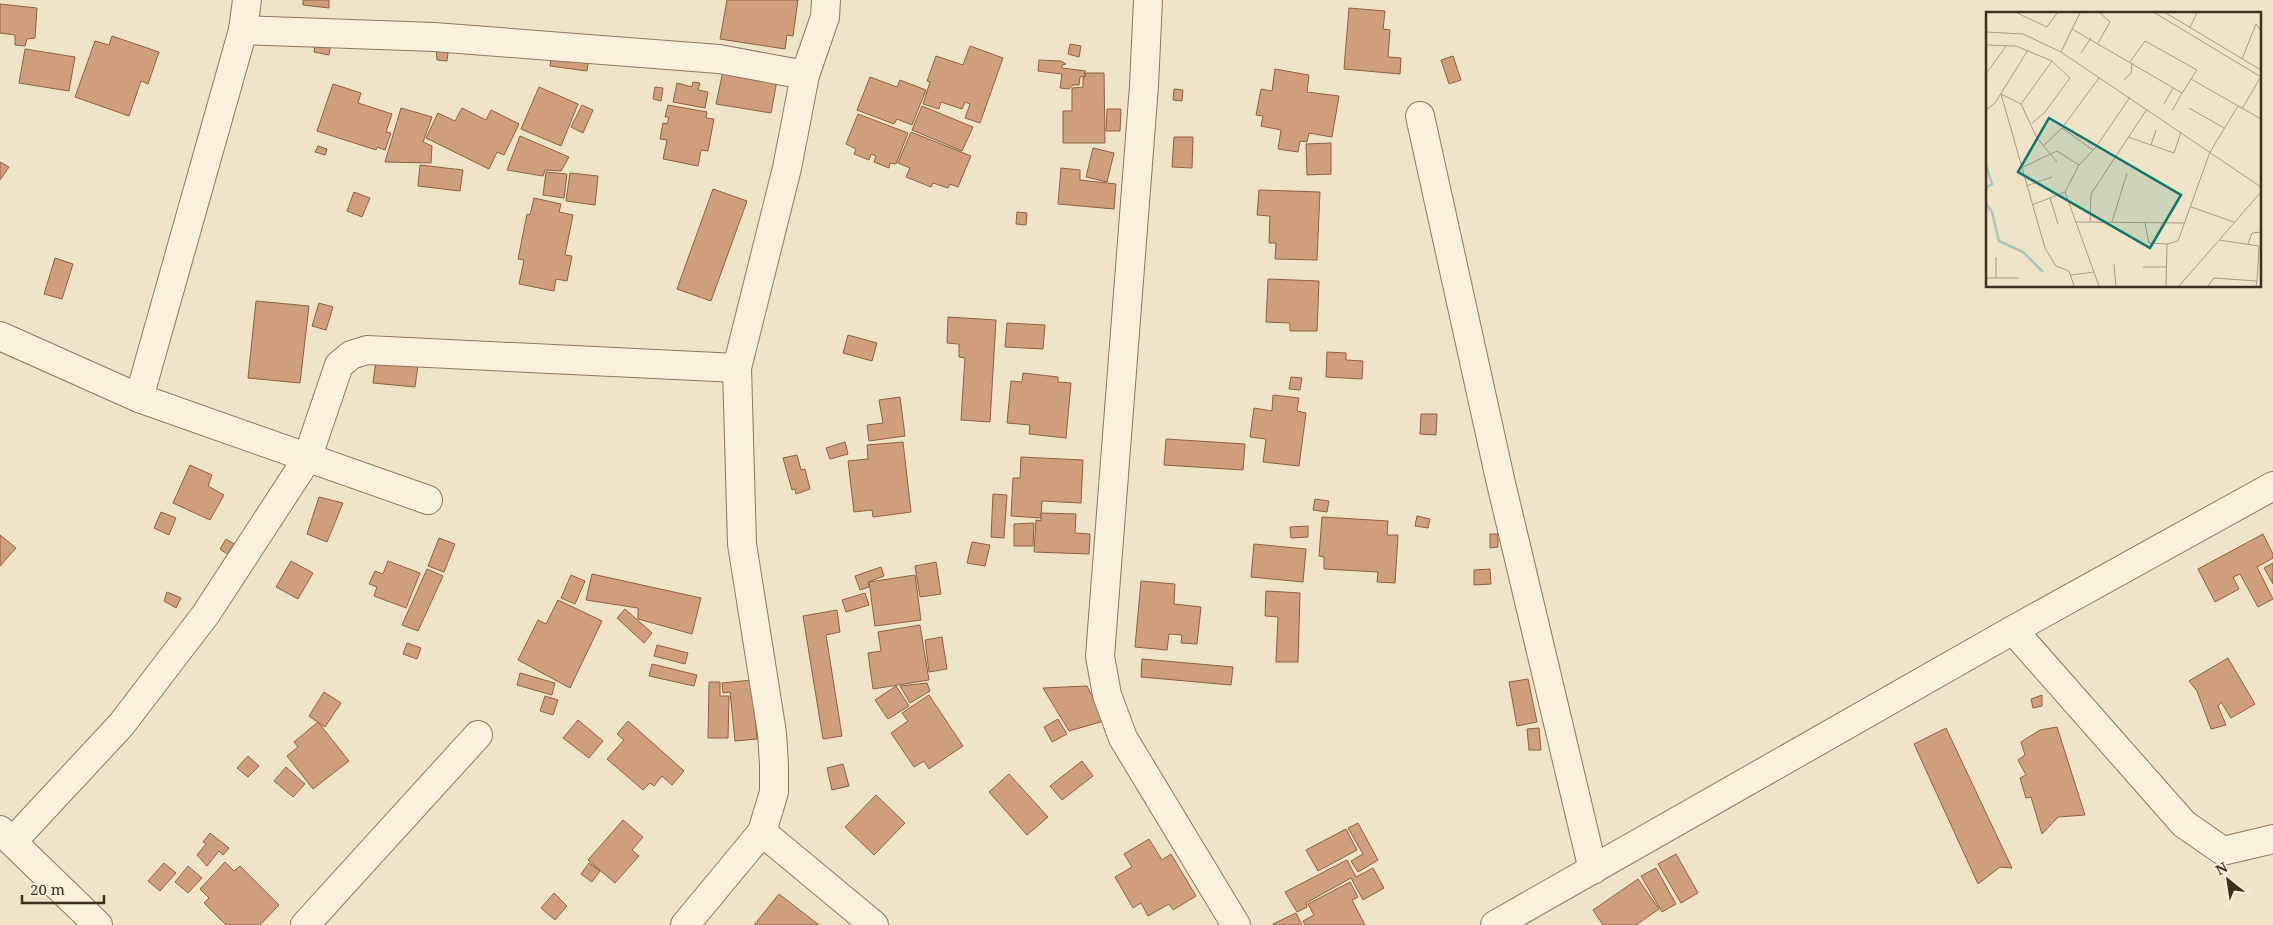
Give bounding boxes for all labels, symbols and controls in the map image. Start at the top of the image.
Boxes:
inset map [1986,12,2260,288]
north arrow [2203,855,2253,905]
text: N [2212,857,2231,879]
scale bar [22,872,105,904]
text: 20 m [30,879,65,899]

